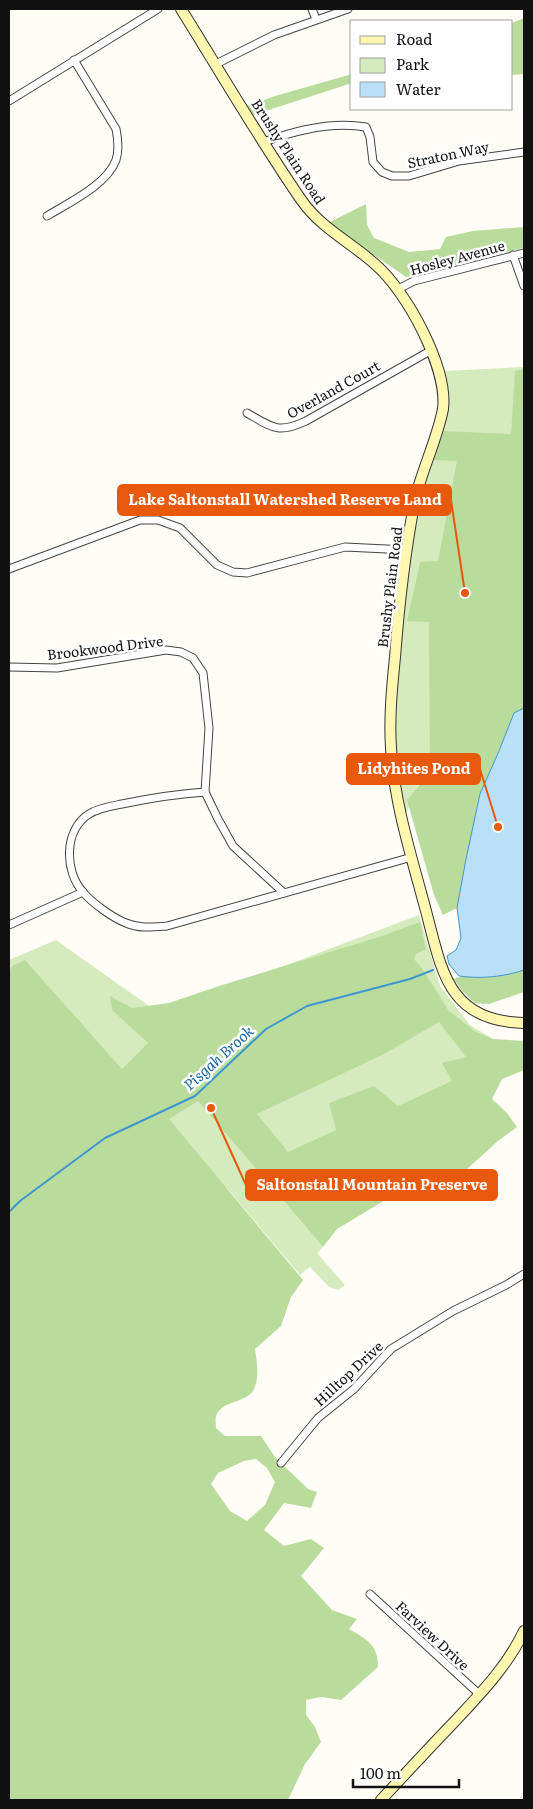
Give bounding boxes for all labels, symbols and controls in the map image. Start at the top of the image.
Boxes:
legend [350,20,513,110]
text: Road [396,27,432,50]
text: Park [396,52,430,75]
text: Water [396,77,441,100]
street label: Brushy Plain Road [247,94,331,208]
street label: Straton Way [405,135,492,172]
street label: Hosley Avenue [407,235,507,279]
street label: Overland Court [283,355,383,423]
callout: Lake Saltonstall Watershed Reserve Land [118,485,451,515]
text: Lake Saltonstall Watershed Reserve Land [128,487,442,510]
street label: Brushy Plain Road [372,525,406,649]
street label: Brookwood Drive [46,630,164,664]
callout: Lidyhites Pond [347,754,480,784]
text: Lidyhites Pond [357,756,471,779]
water label: Pisgah Brook [178,1019,259,1095]
callout: Saltonstall Mountain Preserve [246,1170,497,1200]
text: Saltonstall Mountain Preserve [256,1172,488,1195]
street label: Hilltop Drive [309,1336,387,1410]
street label: Farview Drive [392,1596,474,1674]
scale bar [353,1756,459,1788]
text: 100 m [360,1761,401,1784]

